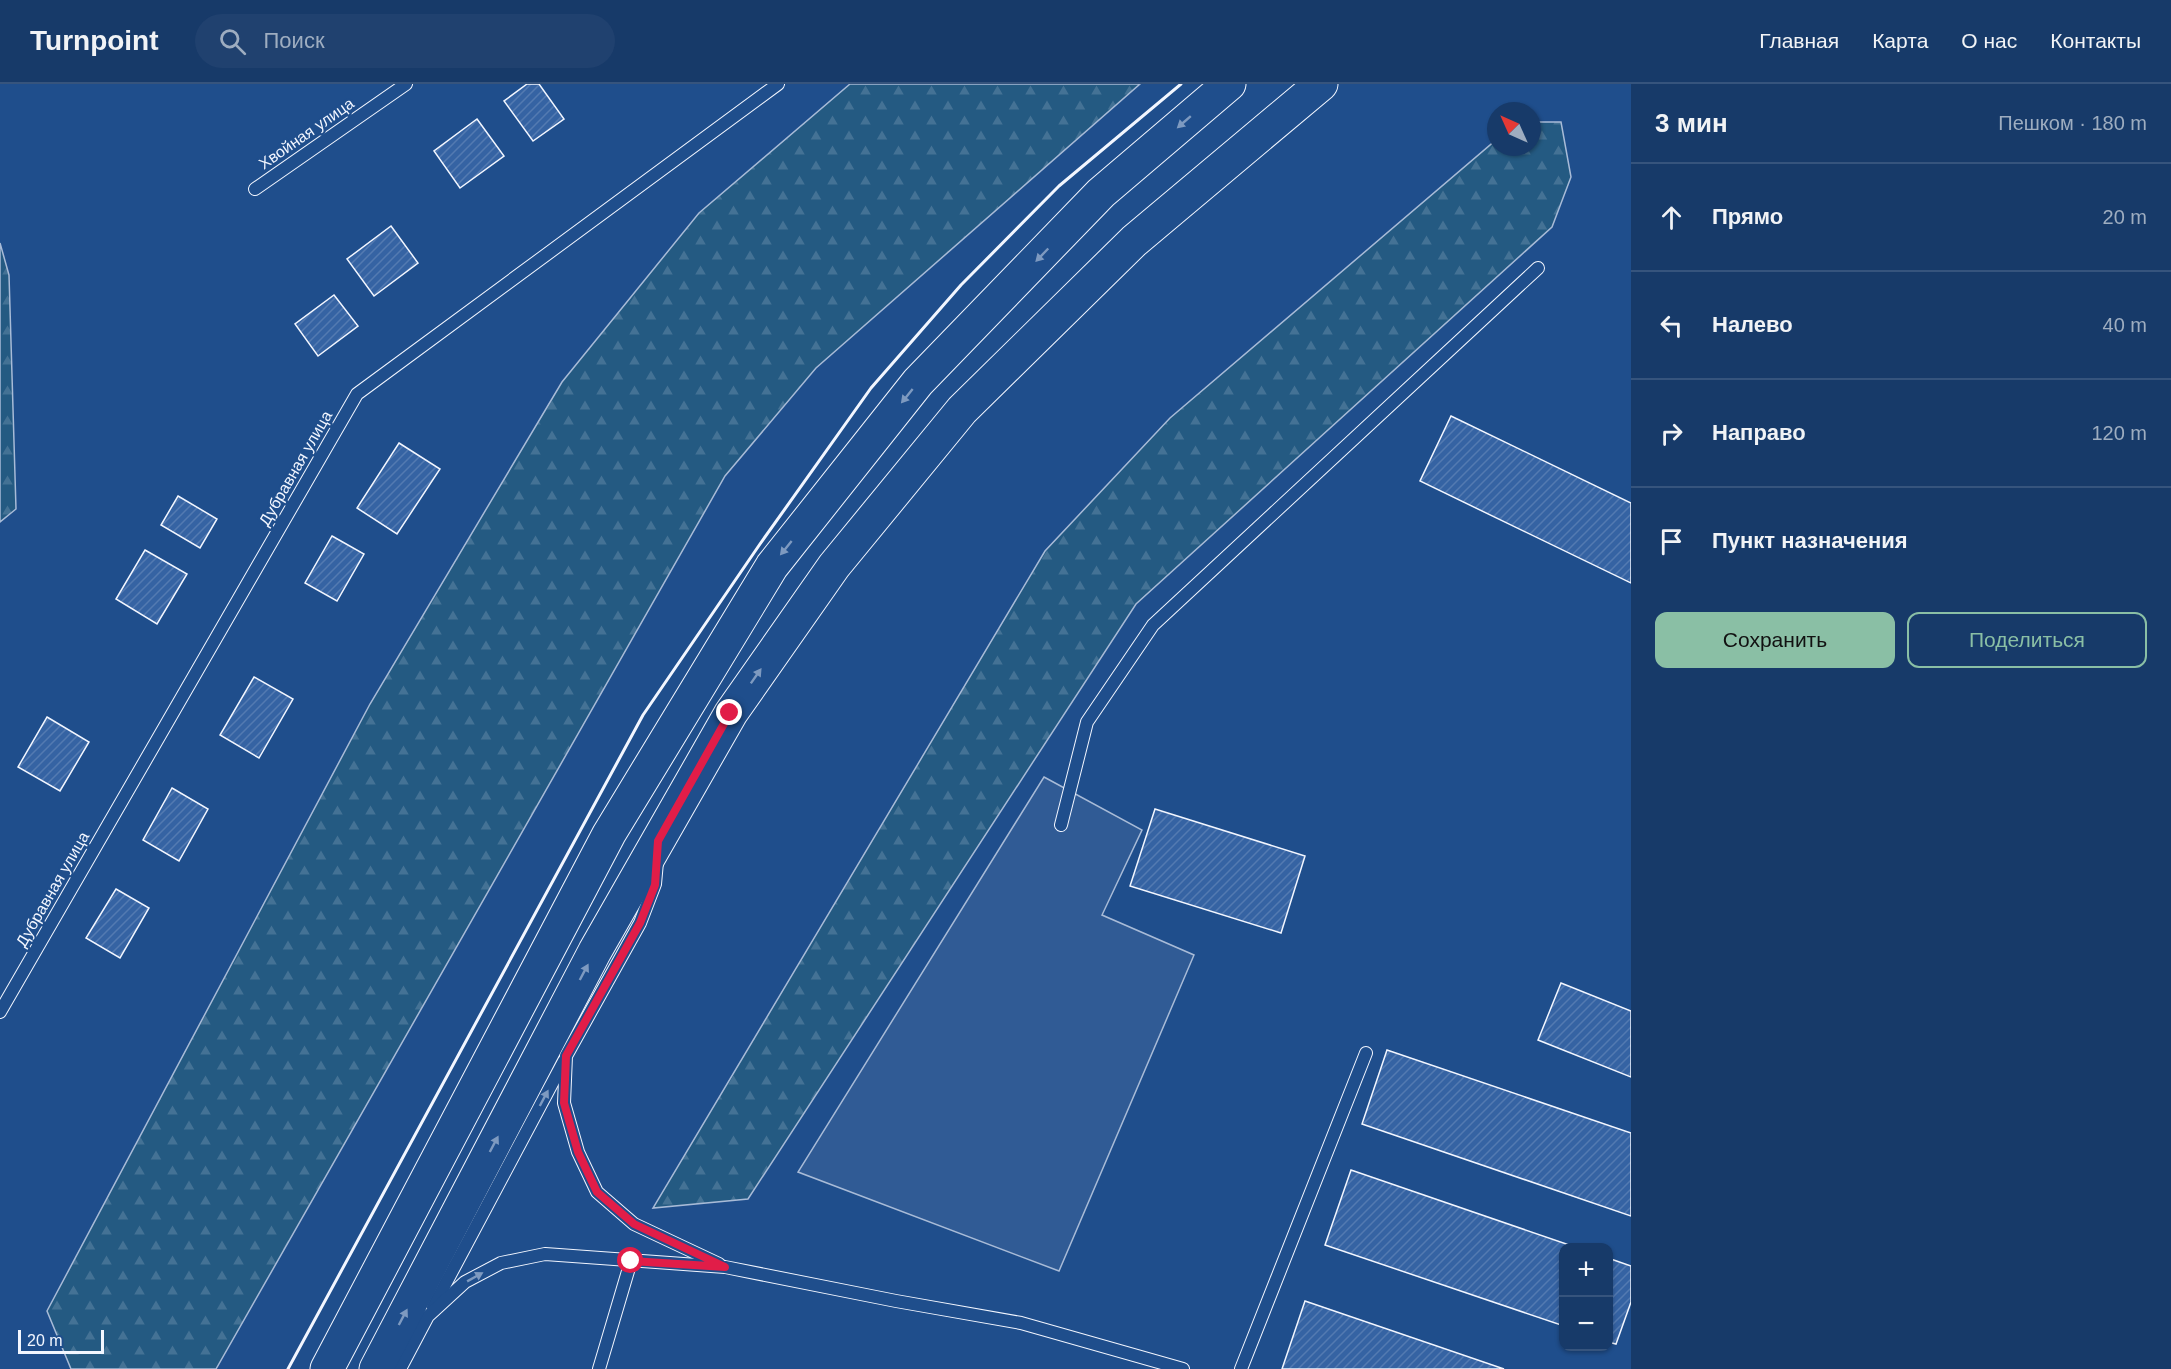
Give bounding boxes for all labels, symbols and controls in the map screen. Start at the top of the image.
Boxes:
search box [195,14,615,68]
text: Turnpoint [30,25,159,56]
icon: search [216,25,249,58]
text: Поиск [264,28,325,53]
text: Главная [1759,29,1839,52]
text: Карта [1872,29,1928,52]
text: О нас [1961,29,2017,52]
text: Контакты [2050,29,2141,52]
street label: Хвойная улица [256,94,357,172]
north arrow [1487,102,1541,156]
text: 3 мин [1655,108,1728,138]
text: Пешком · 180 m [1998,112,2147,134]
one-way arrow [1177,115,1192,128]
icon: ahead [1655,201,1688,234]
text: Прямо [1712,204,1783,229]
text: 20 m [2103,206,2147,228]
one-way arrow [1035,247,1049,262]
icon: left [1655,309,1688,342]
text: Налево [1712,312,1793,337]
text: 40 m [2103,314,2147,336]
one-way arrow [901,388,914,404]
street label: Дубравная улица [256,408,335,529]
icon: right [1655,417,1688,450]
text: Направо [1712,420,1806,445]
text: 120 m [2091,422,2147,444]
icon: arrive [1655,525,1688,558]
text: Пункт назначения [1712,528,1908,553]
one-way arrow [780,541,792,556]
button: Сохранить [1655,612,1895,668]
button: Поделиться [1907,612,2147,668]
one-way arrow [750,669,762,685]
route end [716,699,742,725]
street label: Дубравная улица [13,829,92,950]
one-way arrow [580,963,589,980]
one-way arrow [539,1089,549,1106]
one-way arrow [489,1136,499,1153]
map controls [1559,1243,1613,1351]
button: + [1559,1243,1613,1297]
route start [617,1247,643,1273]
one-way arrow [467,1272,484,1282]
button: − [1559,1297,1613,1351]
one-way arrow [398,1308,408,1326]
scale bar [18,1327,104,1354]
text: 20 m [27,1332,63,1349]

